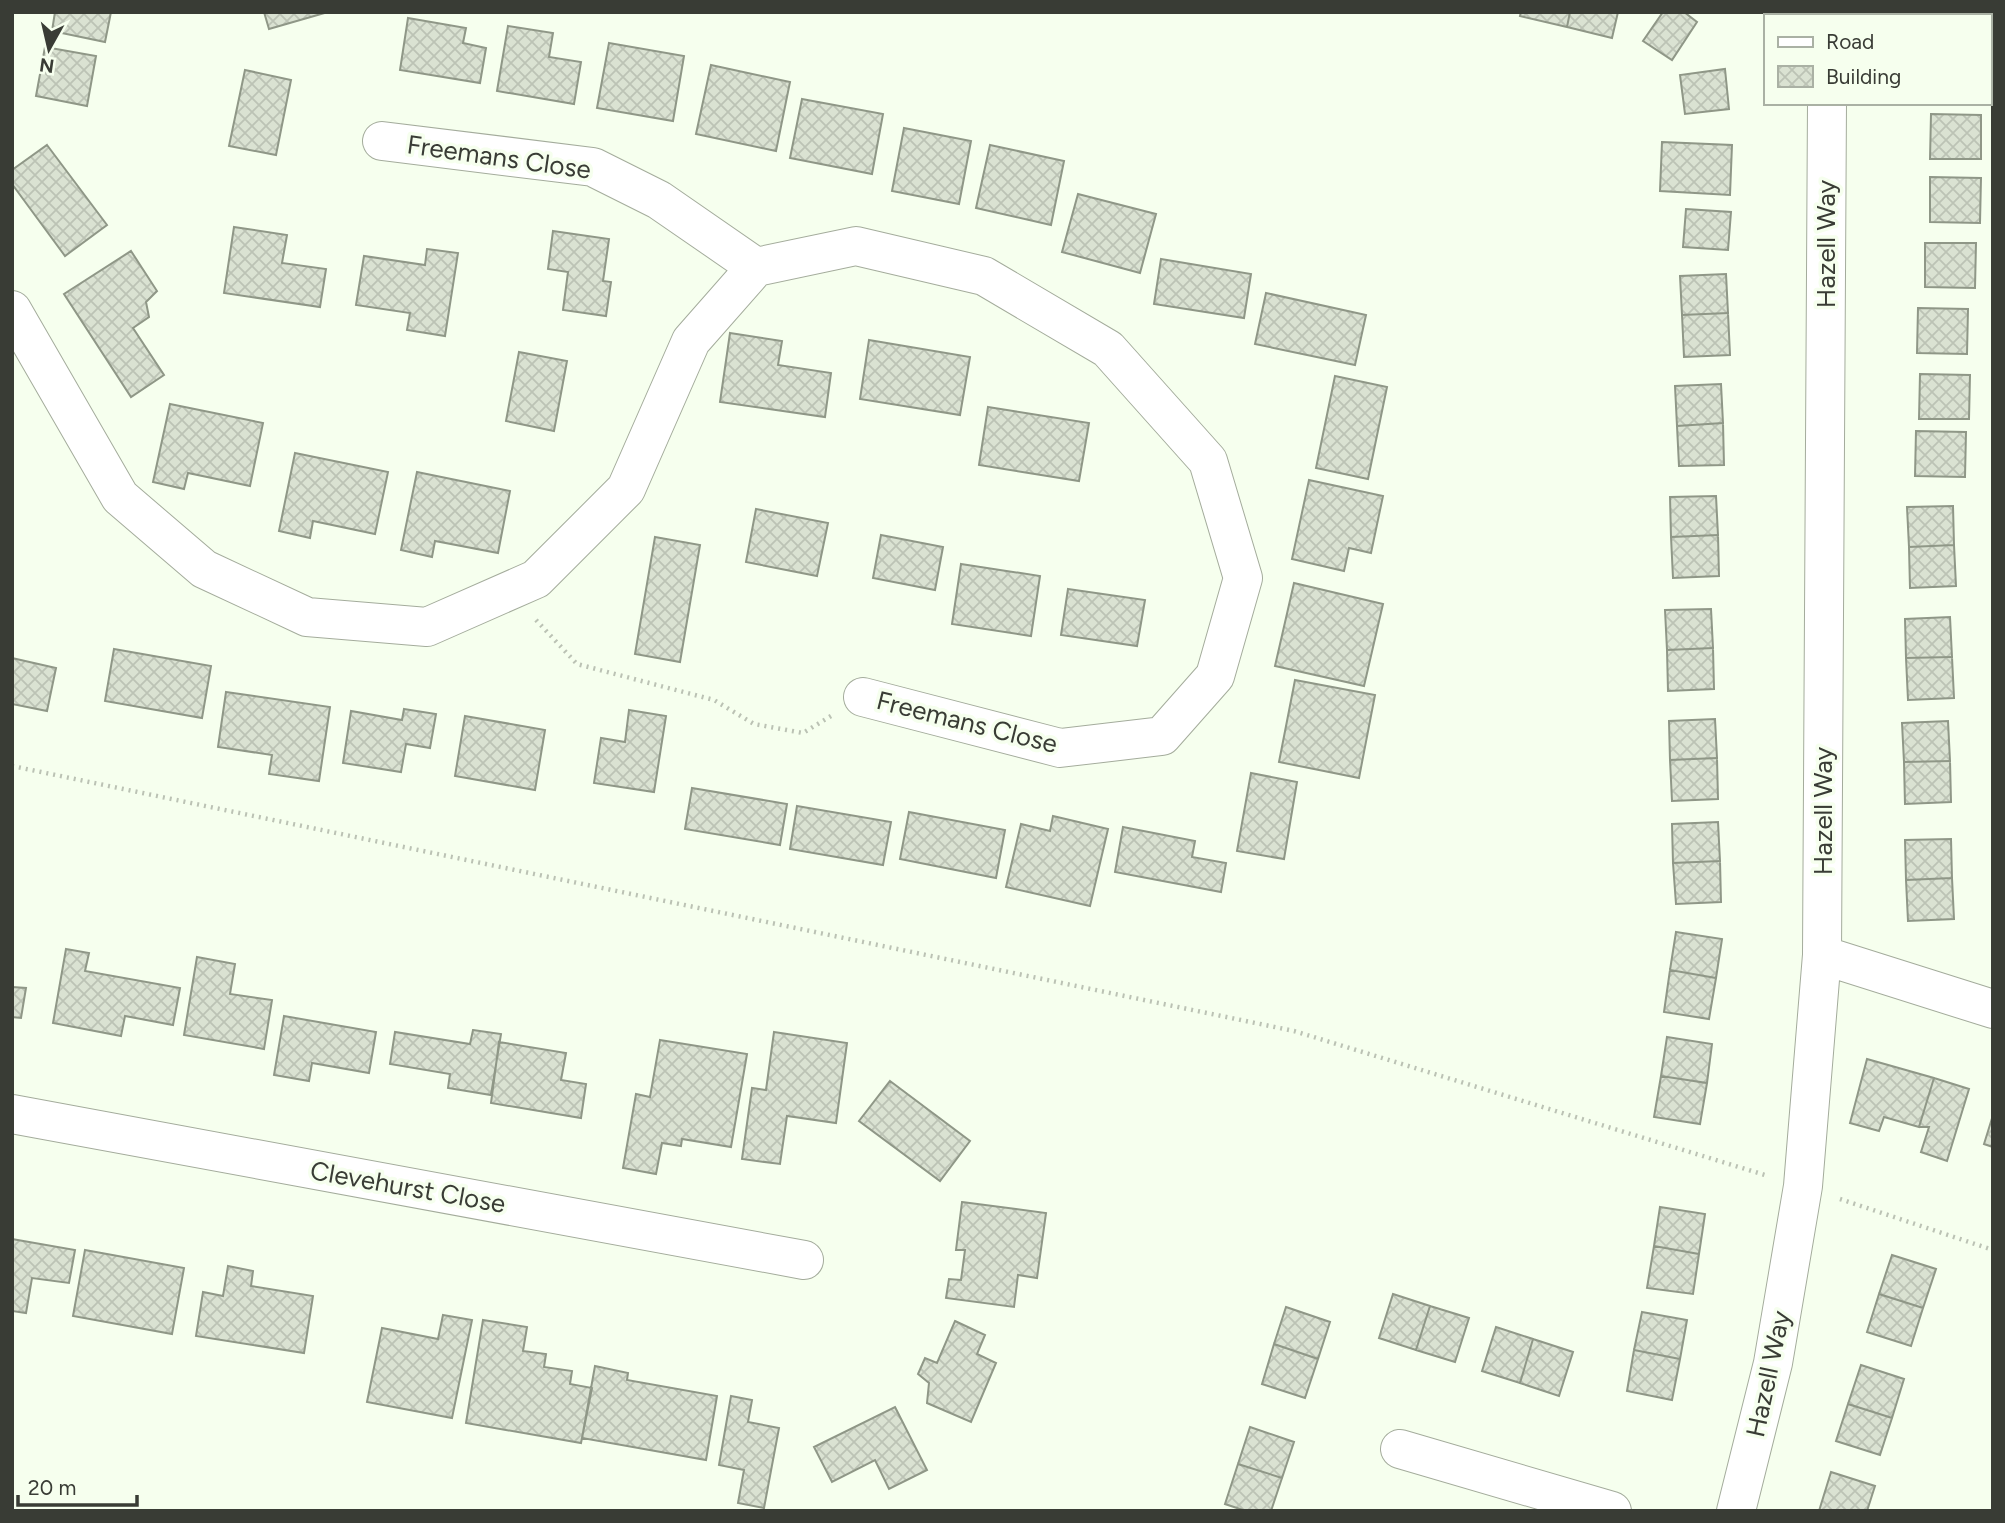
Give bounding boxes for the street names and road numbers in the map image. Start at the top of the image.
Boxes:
street label: Freemans Close [405,128,593,186]
street label: Hazell Way [1810,180,1842,308]
street label: Freemans Close [873,684,1061,760]
street label: Hazell Way [1807,747,1839,875]
street label: Clevehurst Close [308,1154,508,1220]
street label: Hazell Way [1739,1308,1797,1440]

